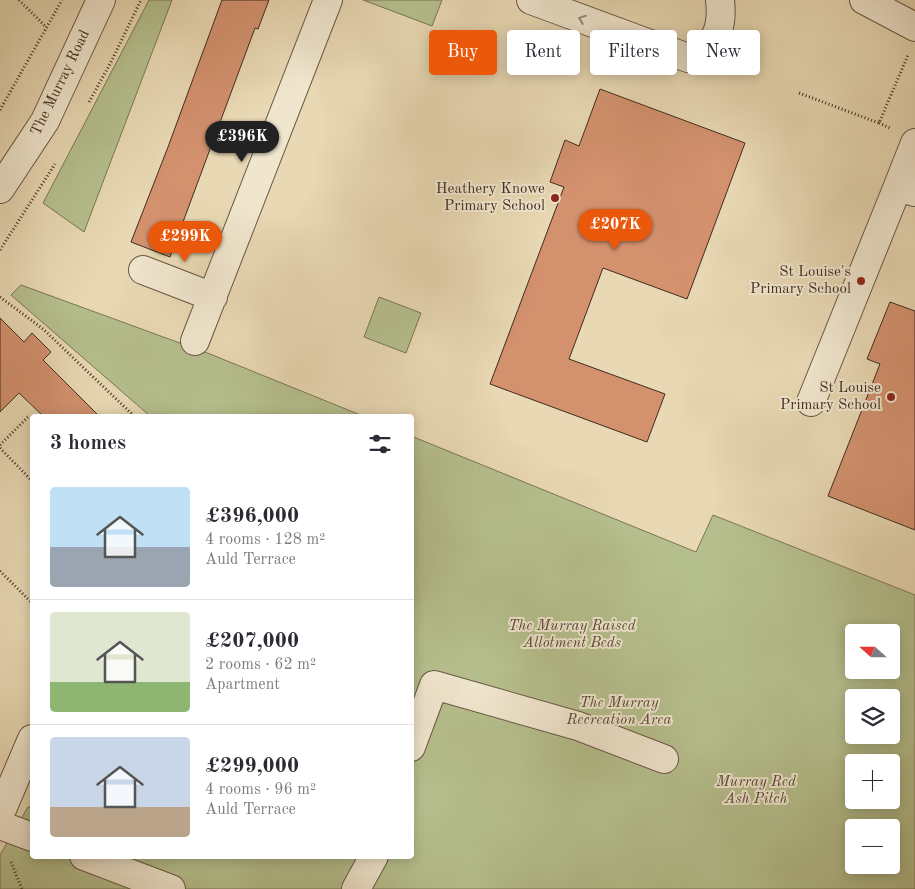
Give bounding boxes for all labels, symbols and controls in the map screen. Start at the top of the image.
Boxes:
one-way arrow [578,15,587,25]
street label: The Murray Road [29,28,93,138]
chip: Buy [429,30,497,75]
chip: Rent [507,30,580,75]
chip: Filters [590,30,677,75]
chip: New [687,30,760,75]
pin: £396K [207,120,277,163]
text: £396K [216,129,268,145]
place label: Heathery Knowe Primary School [436,182,545,214]
marker: Heathery Knowe Primary School [549,192,561,204]
pin: £207K [580,208,650,251]
text: £207K [589,217,641,233]
pin: £299K [150,220,220,263]
text: £299K [159,229,211,245]
place label: St Louise's Primary School [750,265,851,297]
marker: St Louise's Primary School [855,275,867,287]
place label: St Louise Primary School [780,381,881,413]
marker: St Louise Primary School [885,391,897,403]
icon: filters [366,430,394,458]
text: 3 homes [50,433,126,454]
text: £396,000 [205,506,299,527]
icon: home [90,507,150,567]
text: 4 rooms · 128 m² [205,532,325,548]
text: Auld Terrace [205,552,296,568]
park label: The Murray Raised Allotment Beds [508,619,637,651]
north arrow [845,624,900,679]
map controls [845,624,900,874]
text: £207,000 [205,631,299,652]
icon: home [90,632,150,692]
text: 2 rooms · 62 m² [205,657,316,673]
text: Apartment [205,677,280,693]
button: layers [845,689,900,744]
park label: The Murray Recreation Area [565,696,672,728]
button: + [845,754,900,809]
text: £299,000 [205,756,299,777]
icon: home [90,757,150,817]
park label: Murray Red Ash Pitch [715,775,797,807]
text: 4 rooms · 96 m² [205,782,316,798]
text: Auld Terrace [205,802,296,818]
button: − [845,819,900,874]

